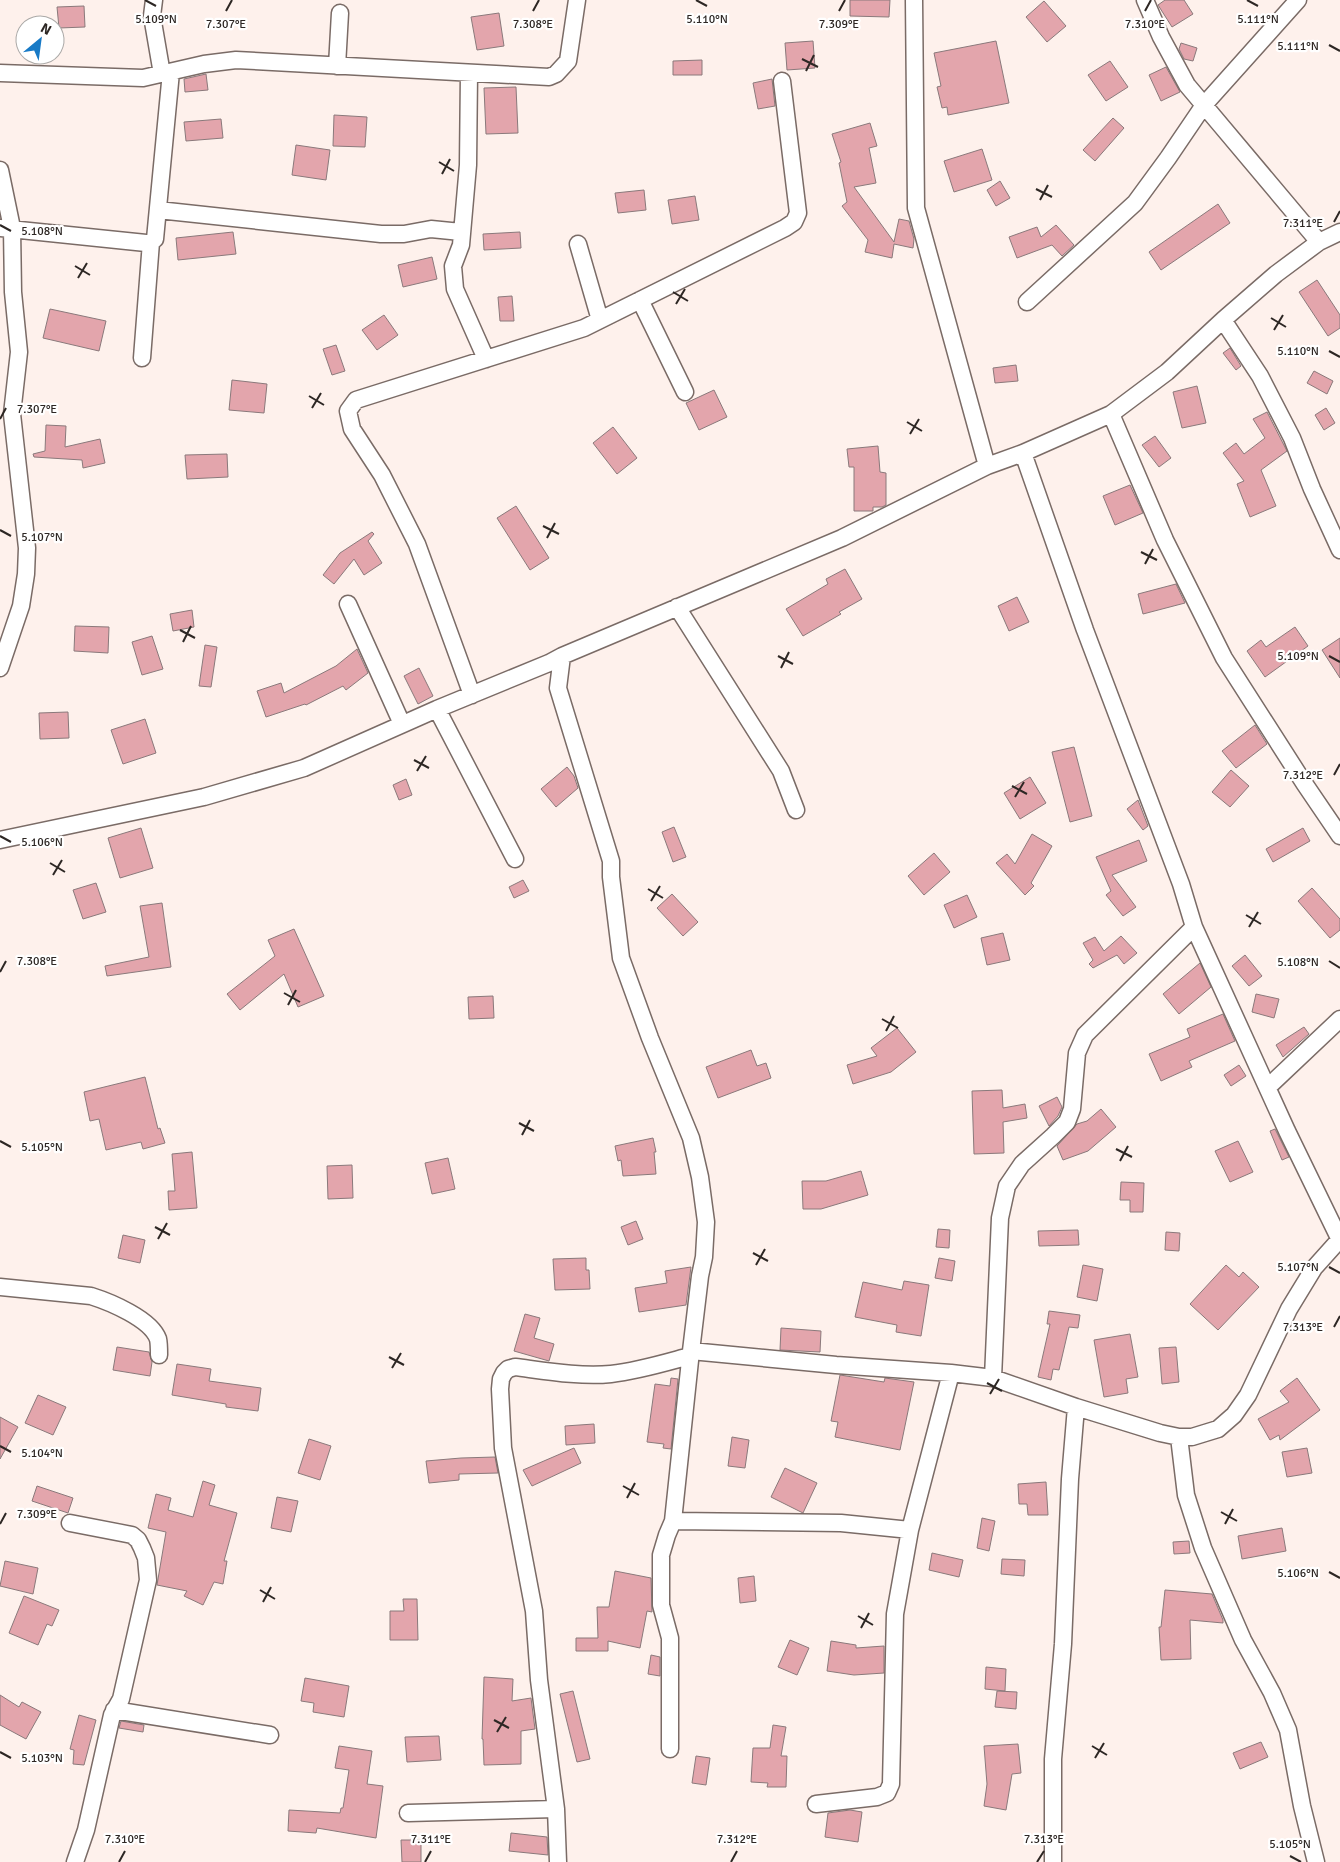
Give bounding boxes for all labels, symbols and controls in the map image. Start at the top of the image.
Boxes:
text: 5.109°N [135,12,177,27]
text: 5.110°N [686,12,728,27]
text: 5.111°N [1237,12,1279,27]
north arrow [15,15,65,65]
text: 7.307°E [206,17,246,32]
text: 7.308°E [513,17,553,32]
text: 7.309°E [819,17,859,32]
text: 7.310°E [1125,17,1165,32]
text: N [38,19,54,39]
text: 5.111°N [1277,39,1319,54]
text: 7.311°E [1283,216,1323,231]
text: 5.108°N [21,224,63,239]
text: 5.110°N [1277,344,1319,359]
text: 7.307°E [17,402,57,417]
text: 5.107°N [21,530,63,545]
text: 5.109°N [1277,649,1319,664]
text: 7.312°E [1283,768,1323,783]
text: 5.106°N [21,835,63,850]
text: 7.308°E [17,954,57,969]
text: 5.108°N [1277,955,1319,970]
text: 5.105°N [21,1140,63,1155]
text: 5.107°N [1277,1260,1319,1275]
text: 7.313°E [1283,1320,1323,1335]
text: 5.104°N [21,1446,63,1461]
text: 7.309°E [17,1507,57,1522]
text: 5.106°N [1277,1566,1319,1581]
text: 5.103°N [21,1751,63,1766]
text: 7.310°E [105,1832,145,1847]
text: 7.311°E [411,1832,451,1847]
text: 7.312°E [717,1832,757,1847]
text: 7.313°E [1024,1832,1064,1847]
text: 5.105°N [1269,1837,1311,1852]

